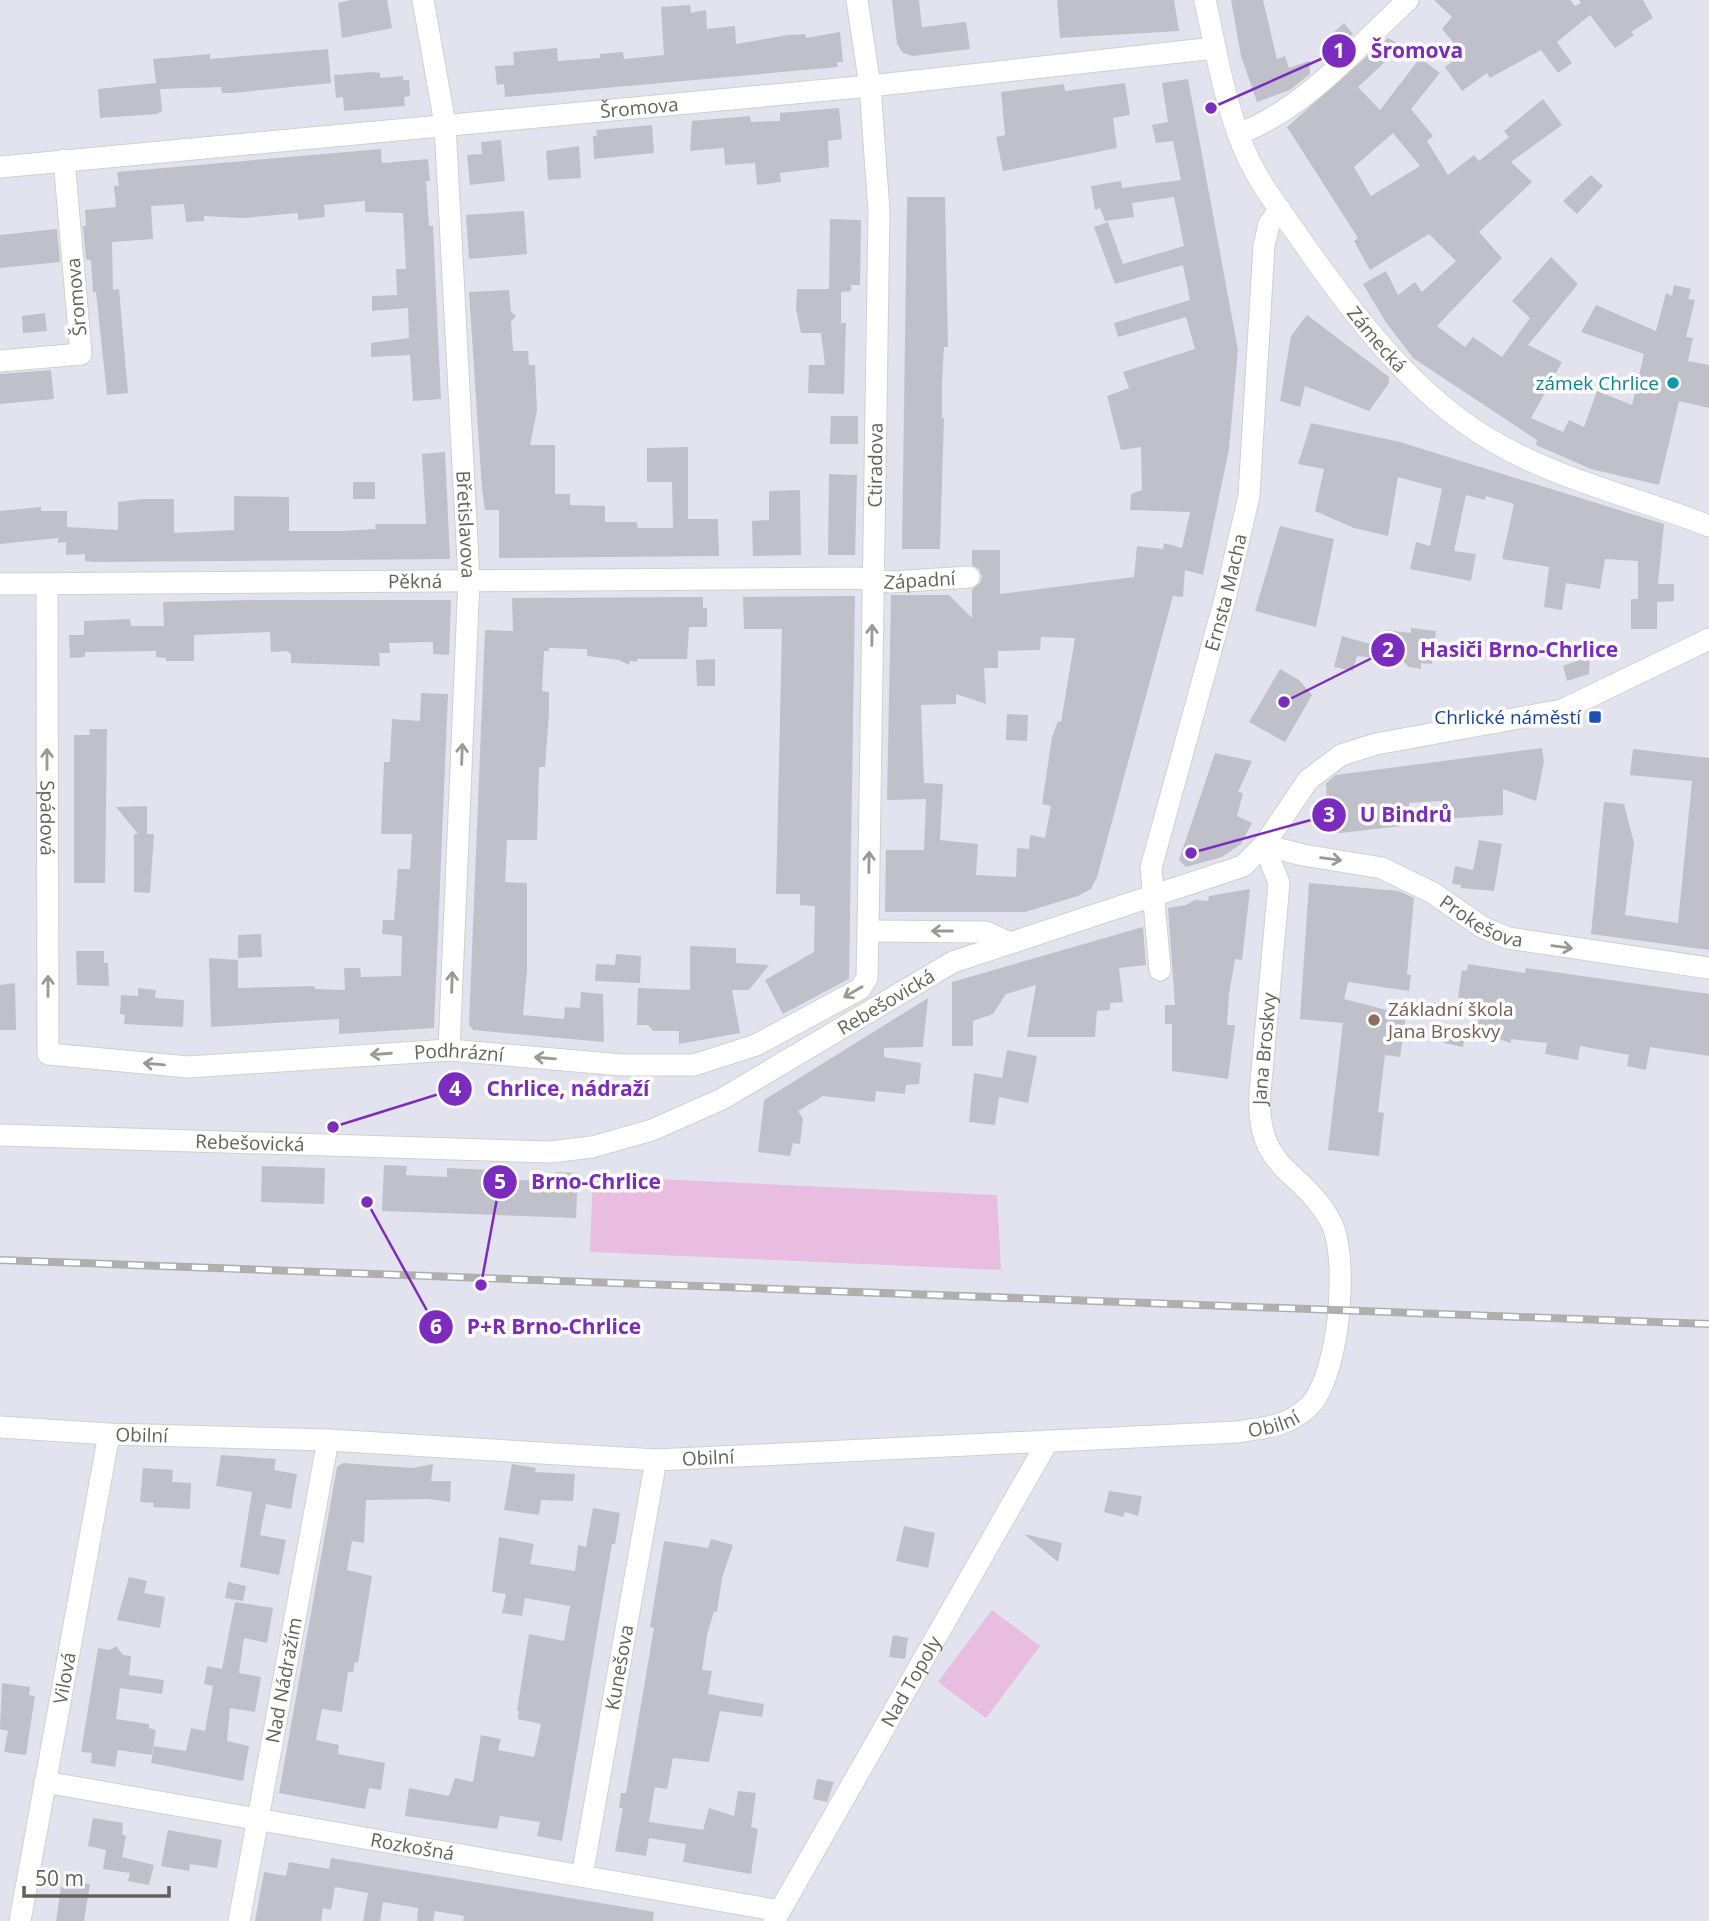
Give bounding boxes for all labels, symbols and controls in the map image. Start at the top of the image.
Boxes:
callout: Šromova [1322,30,1477,72]
text: 1 [1333,36,1345,64]
text: Šromova [1371,36,1463,64]
street label: Šromova [599,91,680,124]
street label: Šromova [60,257,92,337]
street label: Zámecká [1341,301,1413,378]
place label: zámek Chrlice [1536,370,1659,396]
marker: zámek Chrlice [1665,375,1681,391]
street label: Ctiradova [861,422,889,508]
street label: Břetislavova [450,470,482,579]
street label: Ernsta Macha [1198,531,1253,654]
street label: Západní [882,565,958,595]
street label: Pěkná [388,568,442,594]
one-way arrow [865,624,879,647]
callout: Hasiči Brno-Chrlice [1371,629,1632,671]
text: 2 [1382,635,1394,663]
text: Hasiči Brno-Chrlice [1420,635,1618,663]
place label: Chrlické náměstí [1434,704,1582,730]
marker: Chrlické náměstí [1587,709,1603,725]
one-way arrow [455,743,468,766]
one-way arrow [40,747,54,770]
street label: Spádová [34,780,61,856]
callout: U Bindrů [1311,794,1466,836]
text: 3 [1323,800,1335,828]
text: U Bindrů [1360,800,1452,828]
one-way arrow [862,851,876,874]
one-way arrow [1319,853,1342,866]
street label: Prokešova [1435,889,1525,953]
one-way arrow [931,924,954,938]
one-way arrow [1551,941,1573,954]
street label: Rebešovická [832,963,939,1041]
one-way arrow [446,970,459,993]
one-way arrow [41,975,55,998]
one-way arrow [844,985,864,999]
street label: Jana Broskvy [1247,991,1282,1107]
place label: Základní škola Jana Broskvy [1386,996,1514,1044]
marker: Základní škola Jana Broskvy [1366,1012,1382,1028]
street label: Podhrázní [413,1037,506,1068]
one-way arrow [370,1048,393,1061]
one-way arrow [534,1051,556,1064]
one-way arrow [144,1057,166,1070]
callout: Chrlice, nádraží [438,1068,664,1110]
text: 4 [449,1074,461,1102]
text: Chrlice, nádraží [487,1074,651,1102]
street label: Rebešovická [195,1128,305,1157]
callout: Brno-Chrlice [482,1161,675,1203]
text: 5 [494,1167,506,1195]
text: Brno-Chrlice [531,1167,661,1195]
callout: P+R Brno-Chrlice [418,1306,656,1348]
text: 6 [430,1312,442,1340]
text: P+R Brno-Chrlice [467,1312,641,1340]
street label: Obilní [1246,1404,1306,1443]
street label: Obilní [115,1421,170,1449]
street label: Obilní [681,1443,736,1472]
street label: Nad Nádražím [259,1615,308,1745]
street label: Kunešova [599,1623,639,1712]
street label: Nad Topoly [875,1631,947,1731]
street label: Vilová [47,1650,82,1706]
street label: Rozkošná [368,1826,456,1867]
scale bar [24,1854,170,1898]
text: 50 m [35,1864,84,1892]

